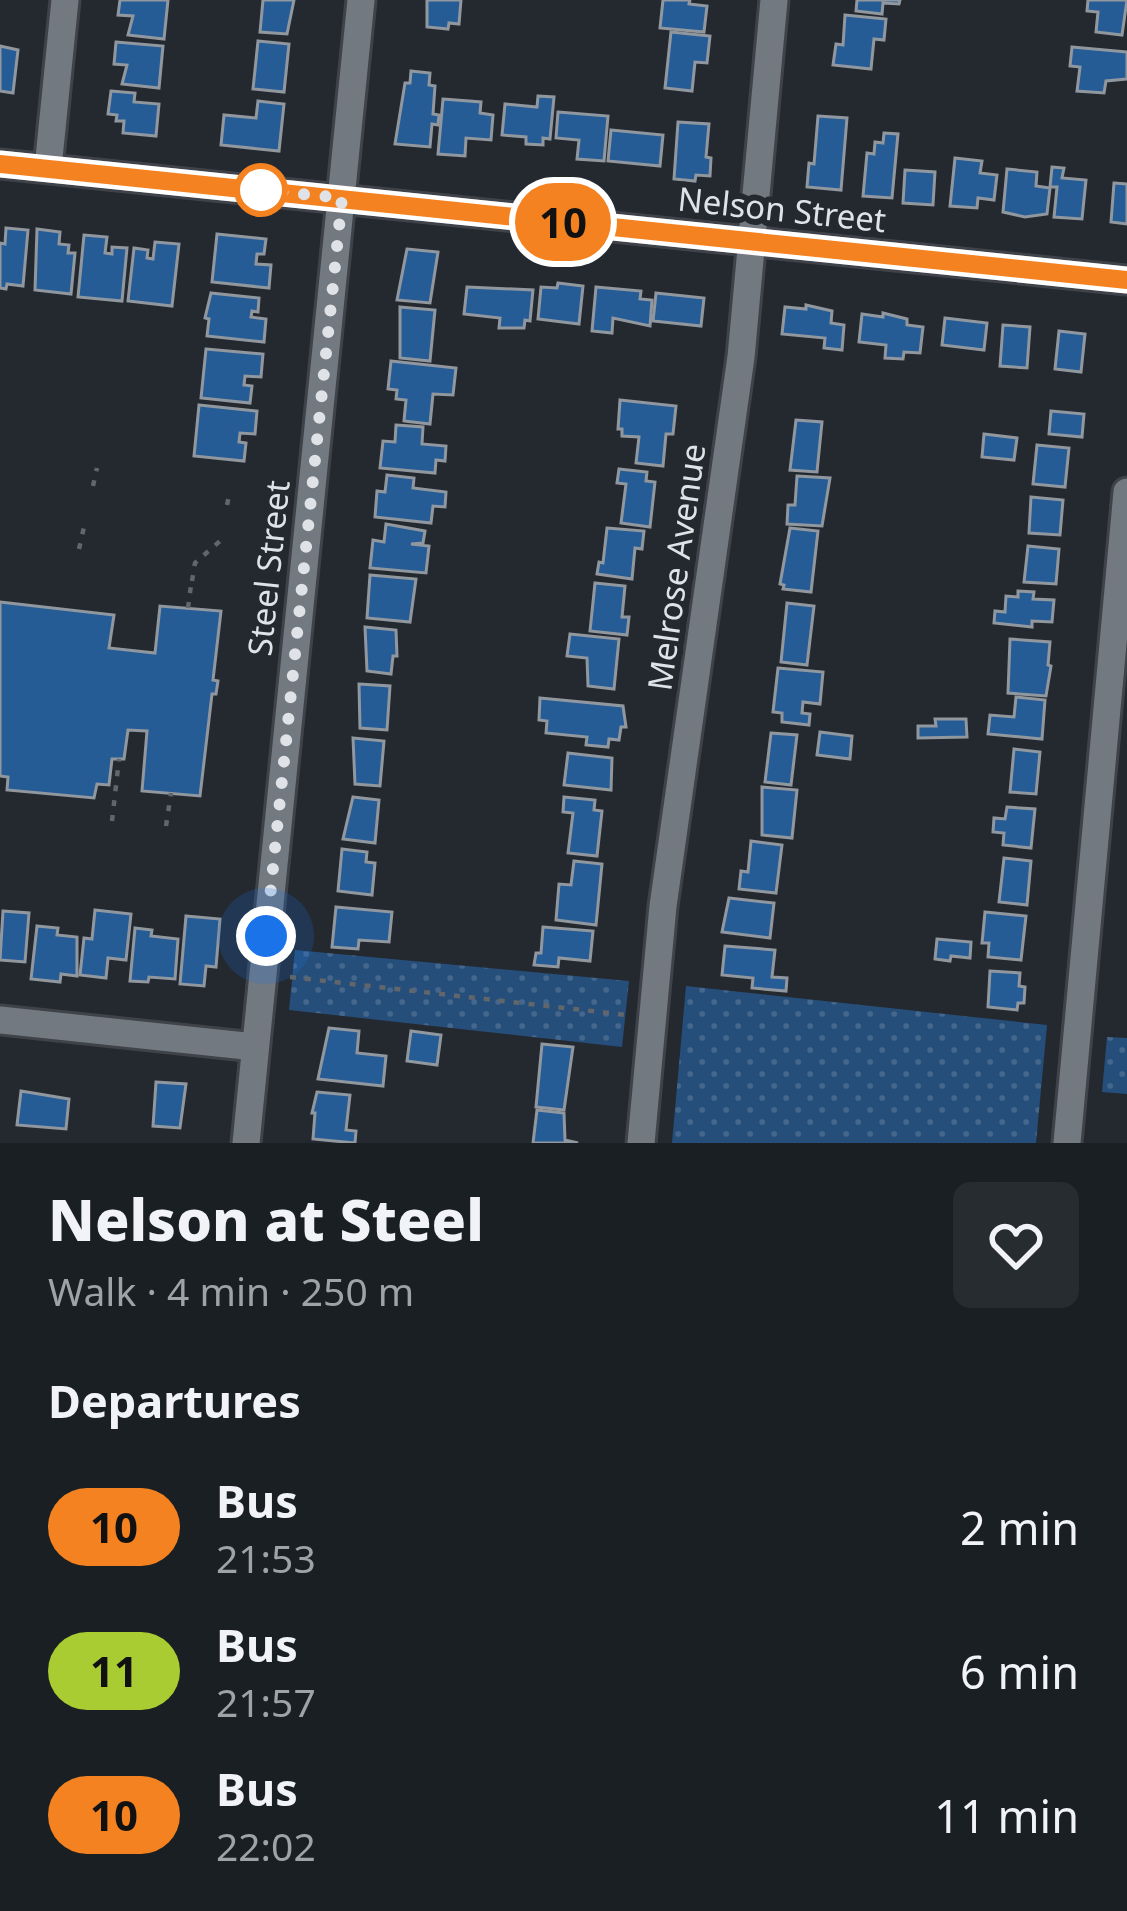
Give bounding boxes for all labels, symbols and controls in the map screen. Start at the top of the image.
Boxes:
unlabelled marker [236,165,286,215]
street label: Nelson Street [676,176,888,242]
line badge: 10 [509,183,617,261]
text: 10 [539,193,587,250]
street label: Melrose Avenue [636,441,716,693]
street label: Steel Street [236,478,300,658]
your location [236,906,296,966]
text: Nelson at Steel [48,1180,484,1258]
button: heart [953,1182,1079,1308]
text: Walk · 4 min · 250 m [48,1264,414,1317]
text: Departures [48,1370,301,1431]
text: Bus [216,1470,298,1531]
text: 2 min [960,1497,1079,1558]
text: 10 [90,1498,138,1555]
text: 21:53 [216,1531,316,1584]
text: Bus [216,1614,298,1675]
text: 6 min [960,1641,1079,1702]
text: 11 [90,1642,138,1699]
text: 21:57 [216,1675,316,1728]
text: Bus [216,1758,298,1819]
text: 11 min [934,1785,1079,1846]
text: 10 [90,1786,138,1843]
text: 22:02 [216,1819,316,1872]

